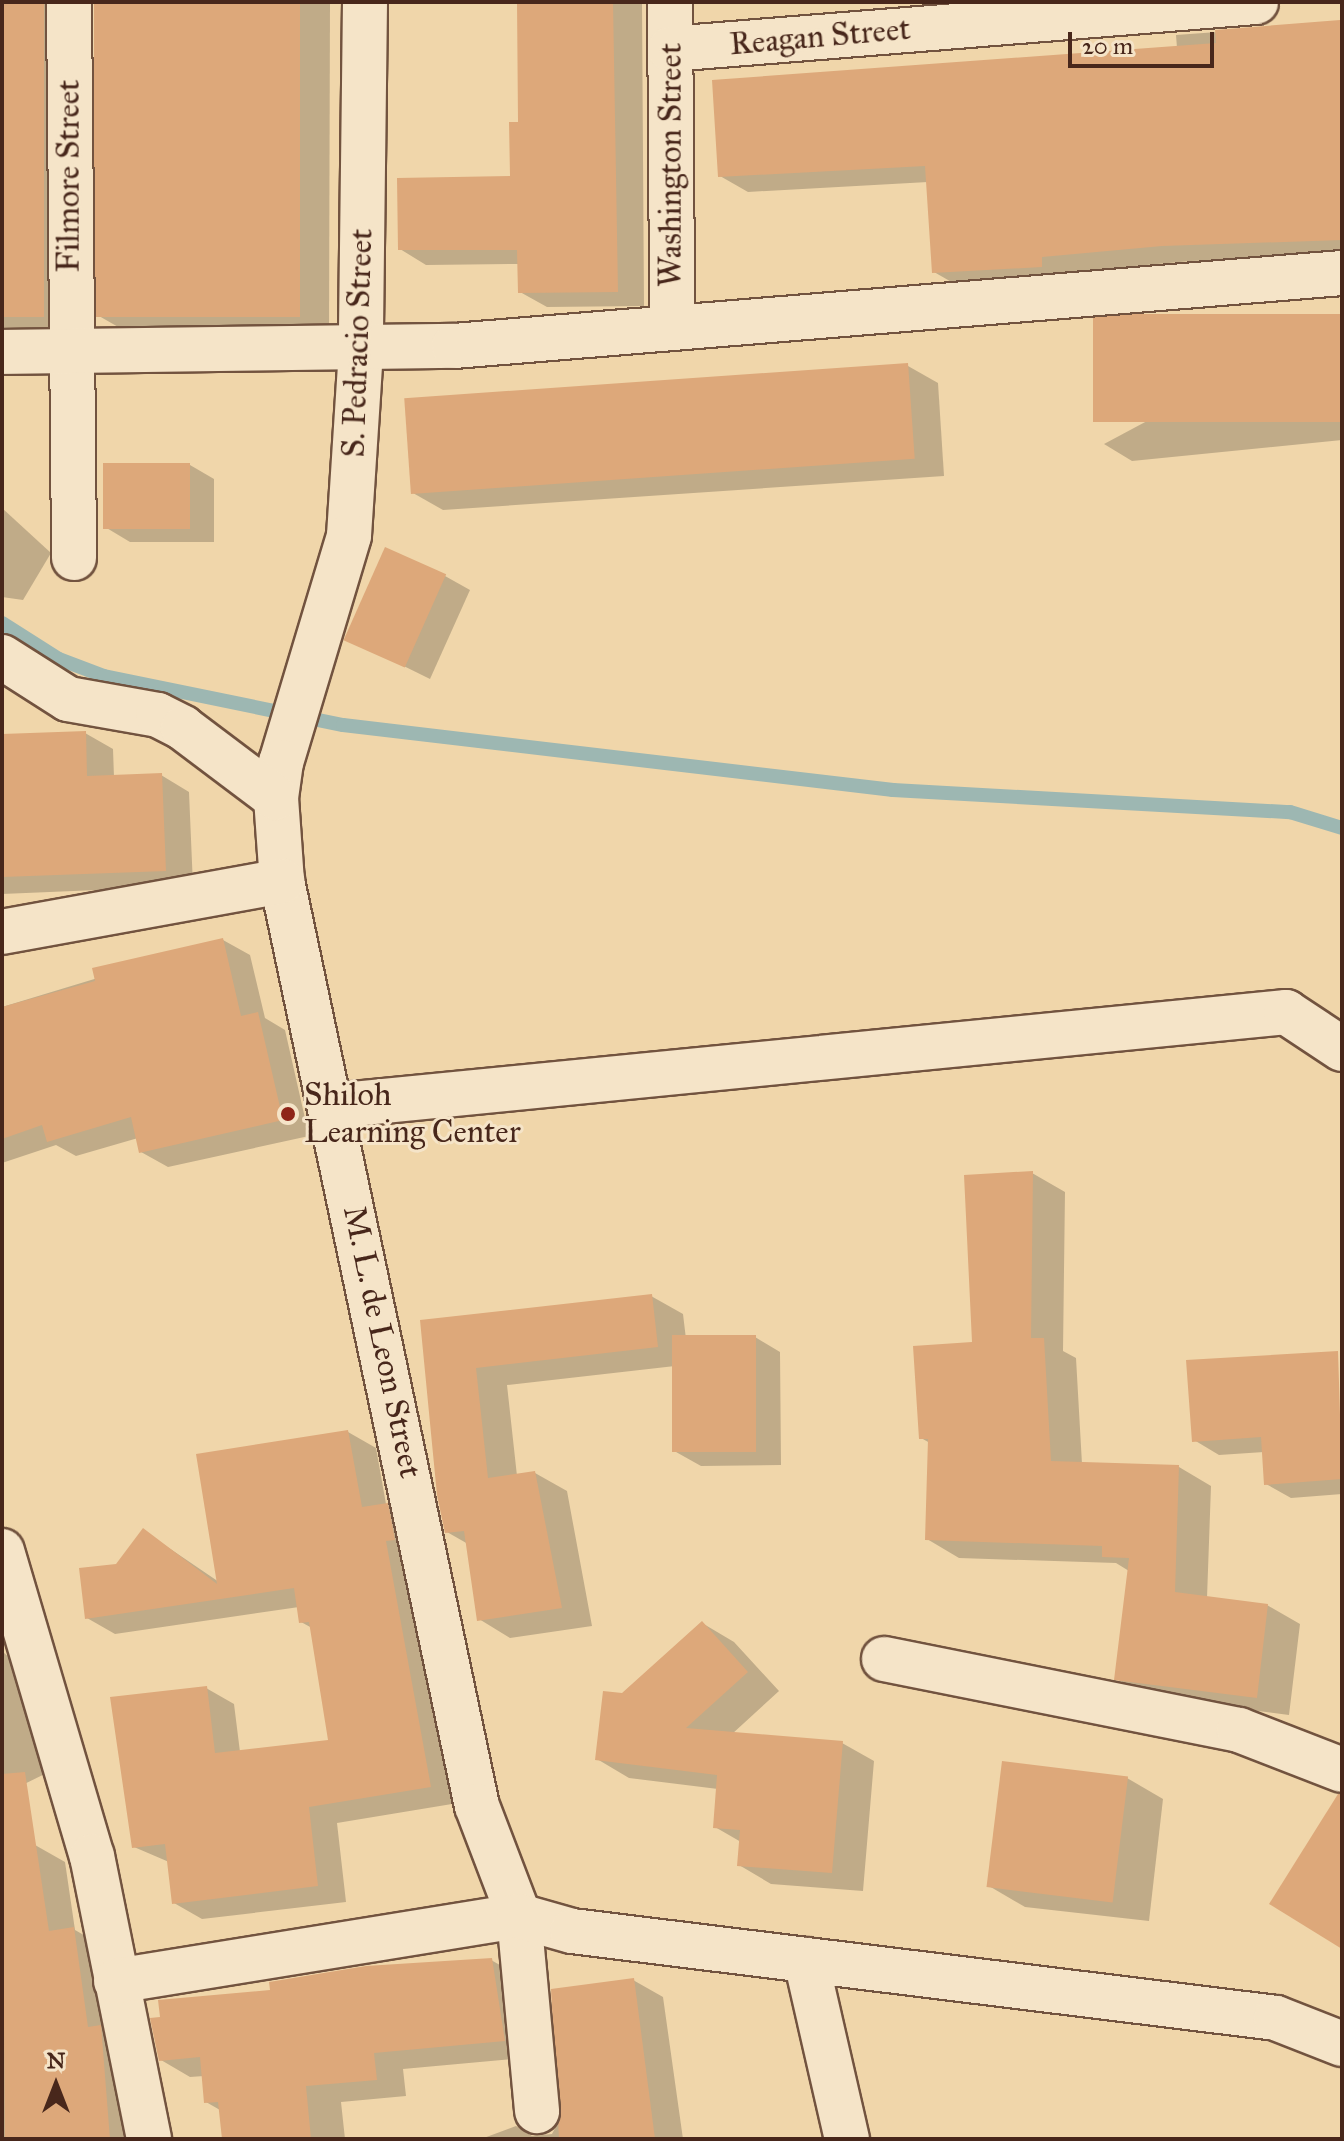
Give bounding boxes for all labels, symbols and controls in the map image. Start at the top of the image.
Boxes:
street label: Reagan Street [728,10,912,64]
scale bar [1072,16,1218,66]
text: 20 m [1082,31,1133,61]
street label: Washington Street [652,43,690,287]
street label: Filmore Street [50,80,88,272]
street label: S. Pedracio Street [335,228,381,458]
place label: Shiloh Learning Center [304,1077,521,1152]
marker: Shiloh Learning Center [279,1105,297,1123]
street label: M. L. de Leon Street [334,1203,430,1481]
north arrow [16,2045,96,2125]
text: N [47,2047,65,2074]

